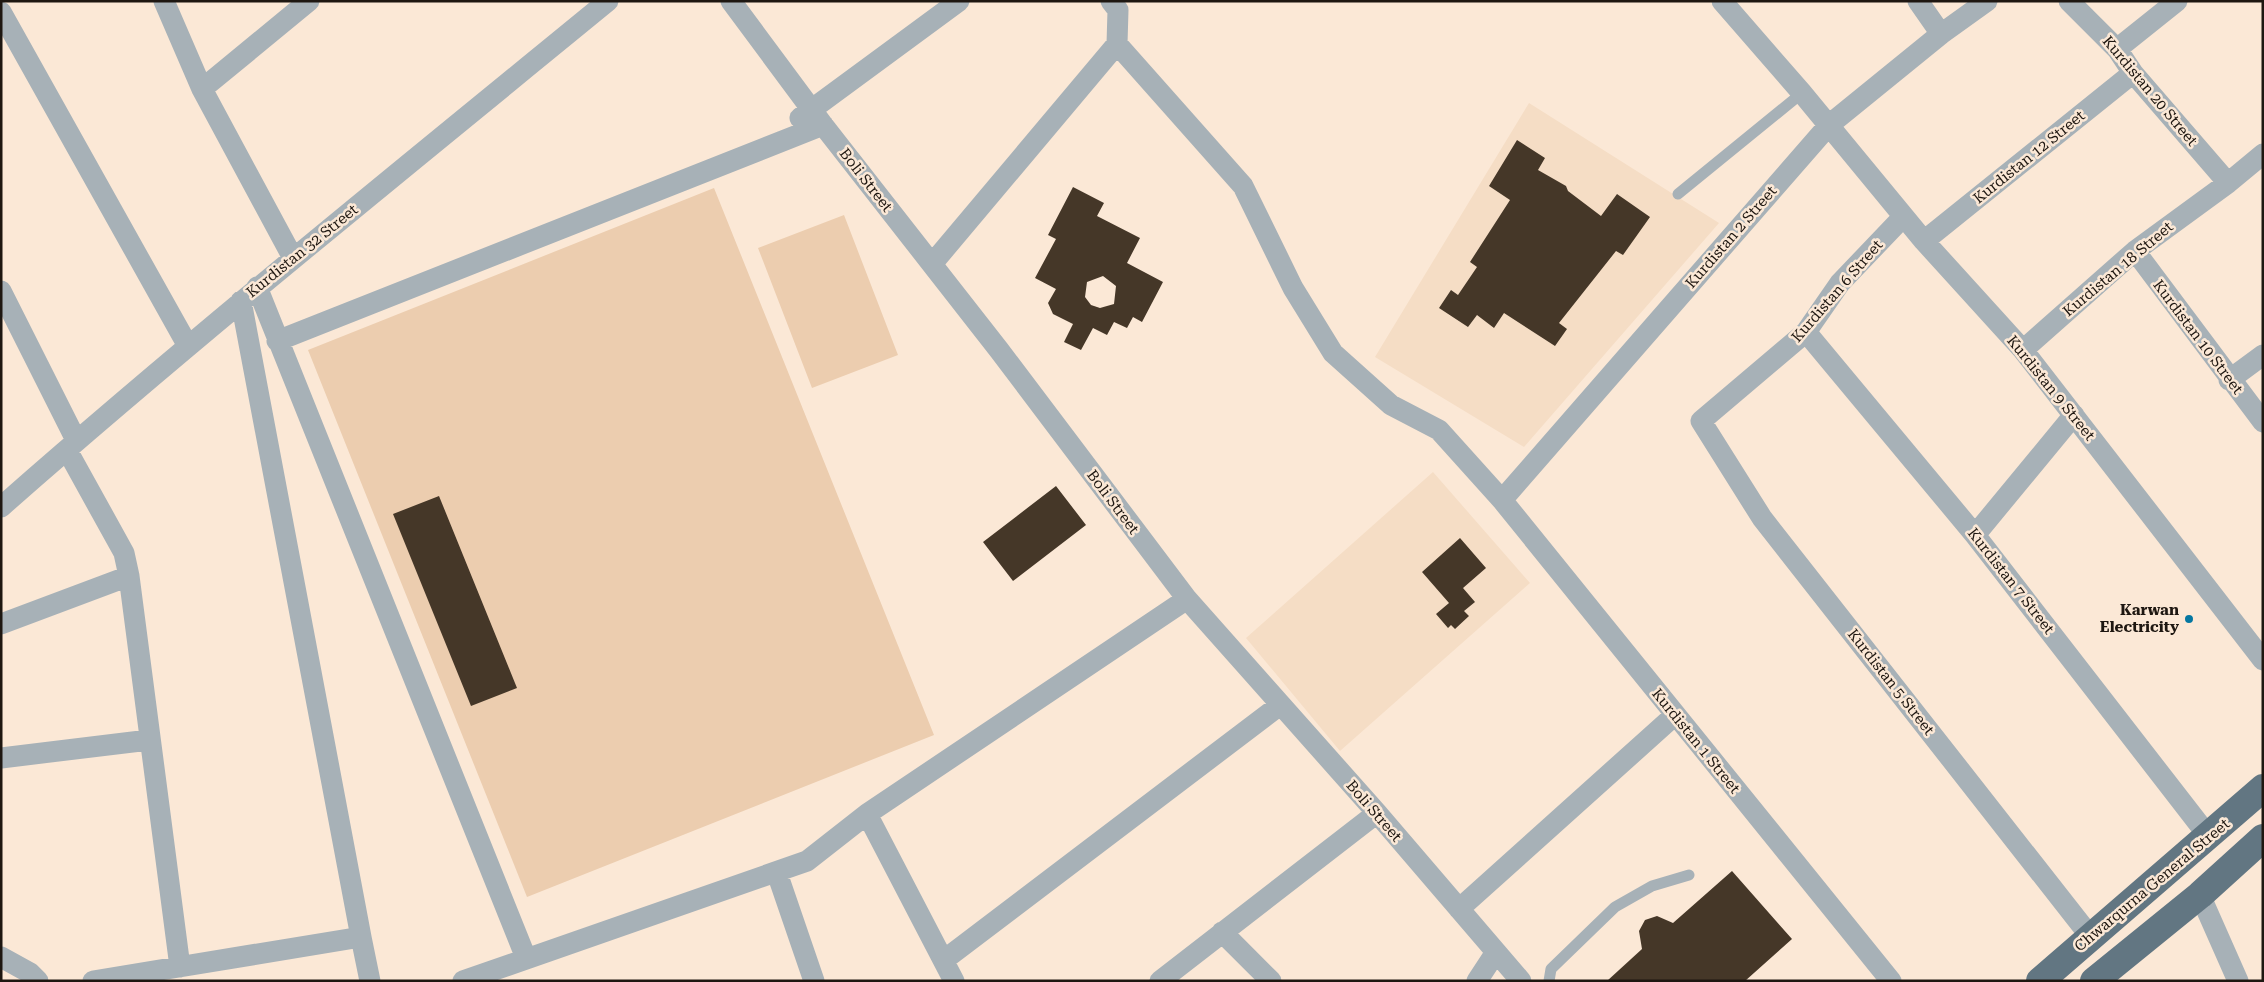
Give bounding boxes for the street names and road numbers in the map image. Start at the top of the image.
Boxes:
street label: Kurdistan 20 Street [2099,32,2202,150]
street label: Kurdistan 12 Street [1970,106,2089,207]
street label: Boli Street [836,145,897,216]
street label: Kurdistan 2 Street [1682,182,1781,292]
street label: Kurdistan 32 Street [243,200,362,301]
street label: Kurdistan 18 Street [2059,217,2177,320]
street label: Kurdistan 6 Street [1788,236,1887,346]
street label: Kurdistan 10 Street [2149,276,2247,398]
street label: Kurdistan 9 Street [2003,332,2099,444]
street label: Boli Street [1083,466,1143,538]
street label: Kurdistan 7 Street [1964,524,2058,638]
street label: Kurdistan 5 Street [1844,625,1938,739]
street label: Kurdistan 1 Street [1648,685,1744,797]
street label: Boli Street [1342,777,1406,846]
street label: Chwarqurna General Street [2071,815,2234,955]

